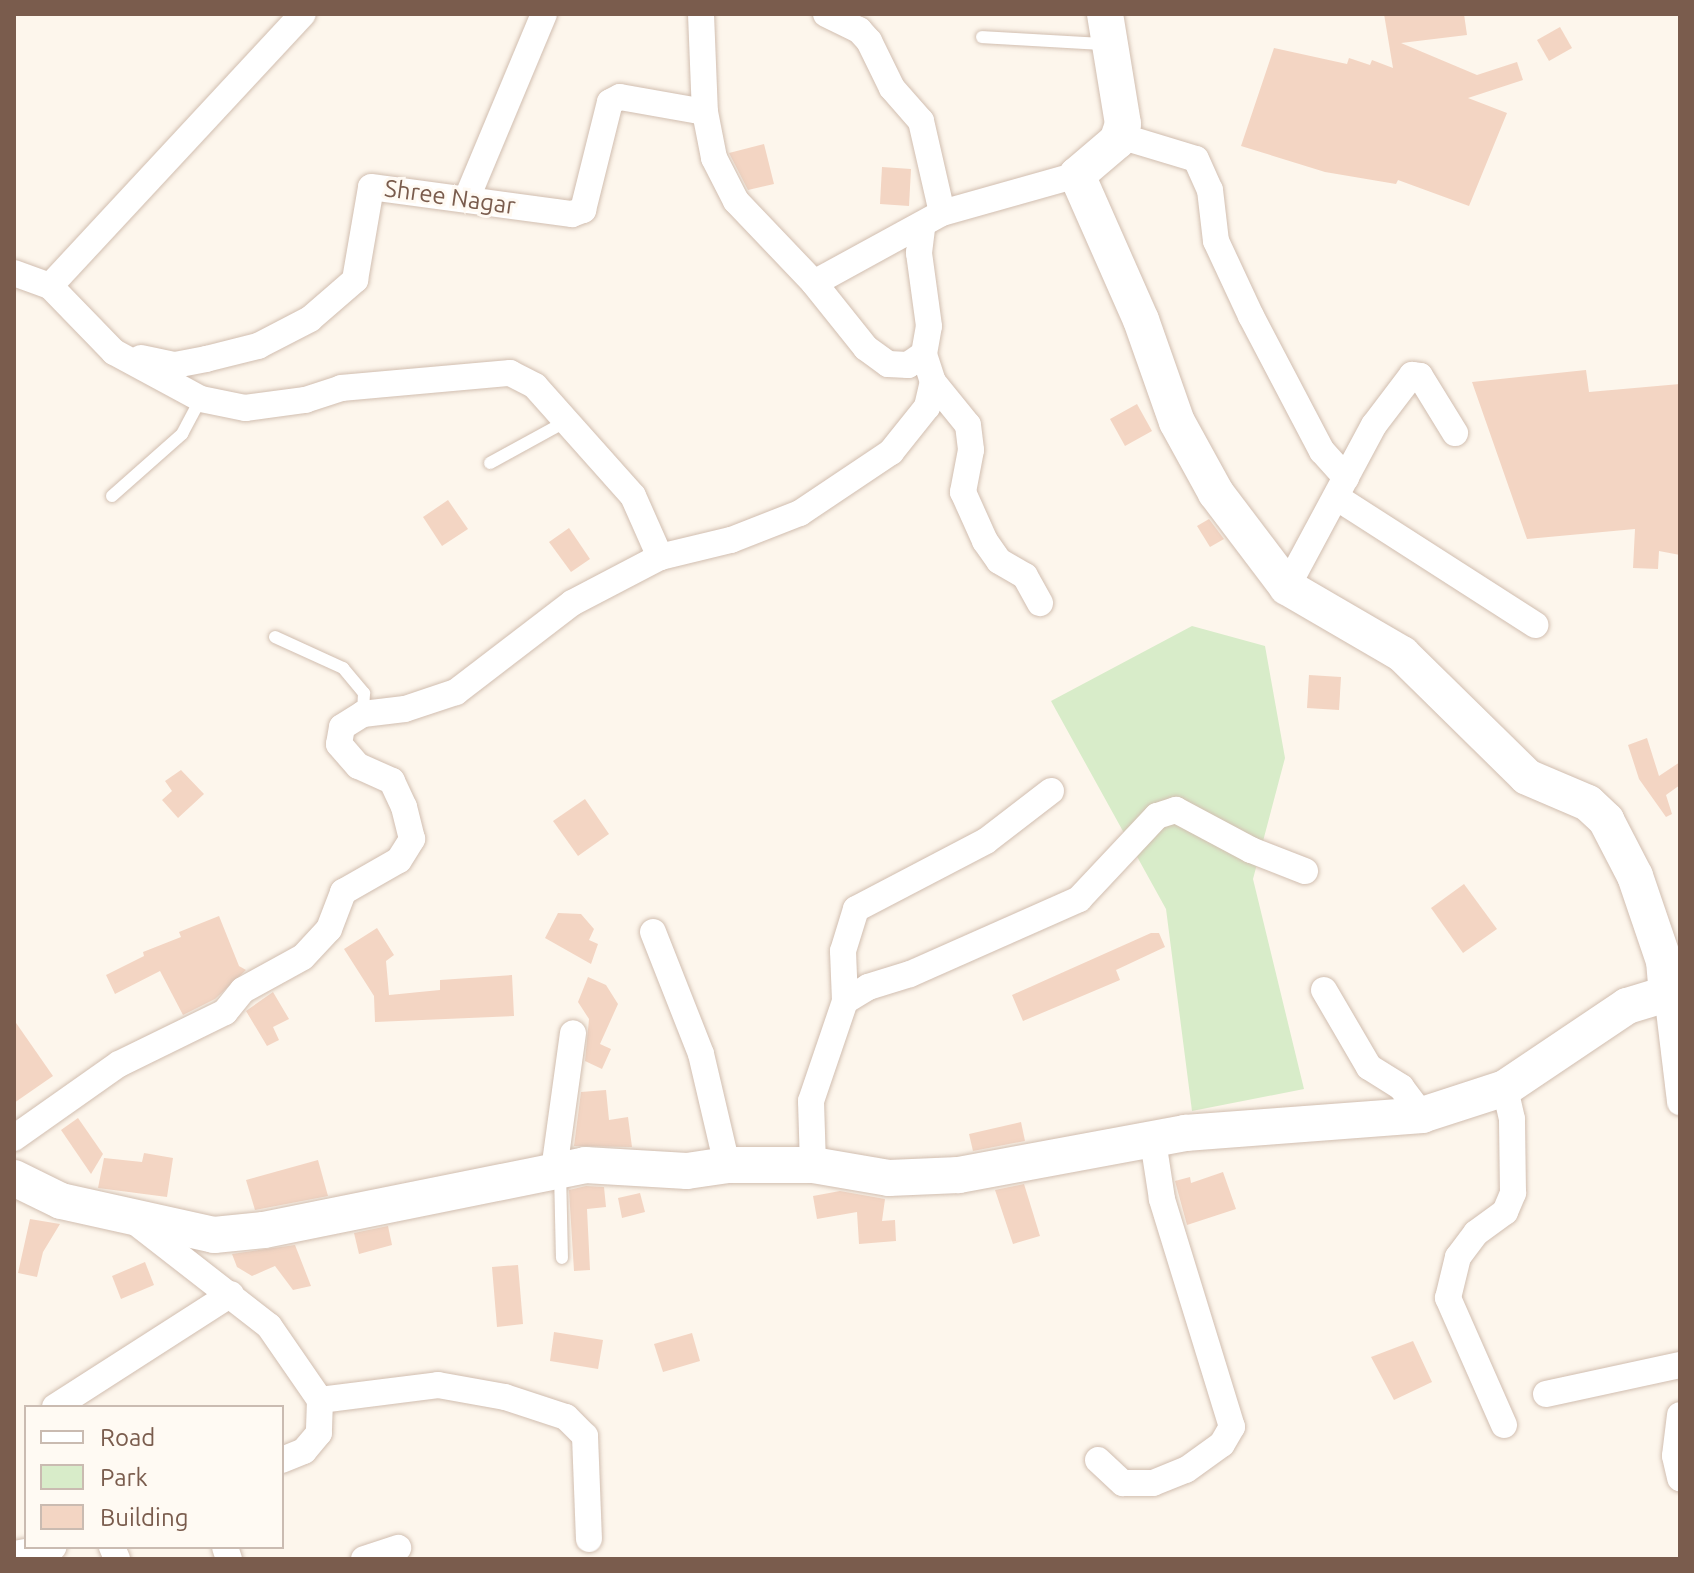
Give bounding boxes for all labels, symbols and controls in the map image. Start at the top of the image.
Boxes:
street label: Shree Nagar [383,174,517,220]
legend [24,1405,284,1549]
text: Road [100,1424,155,1451]
text: Park [100,1464,148,1491]
text: Building [100,1504,188,1531]

